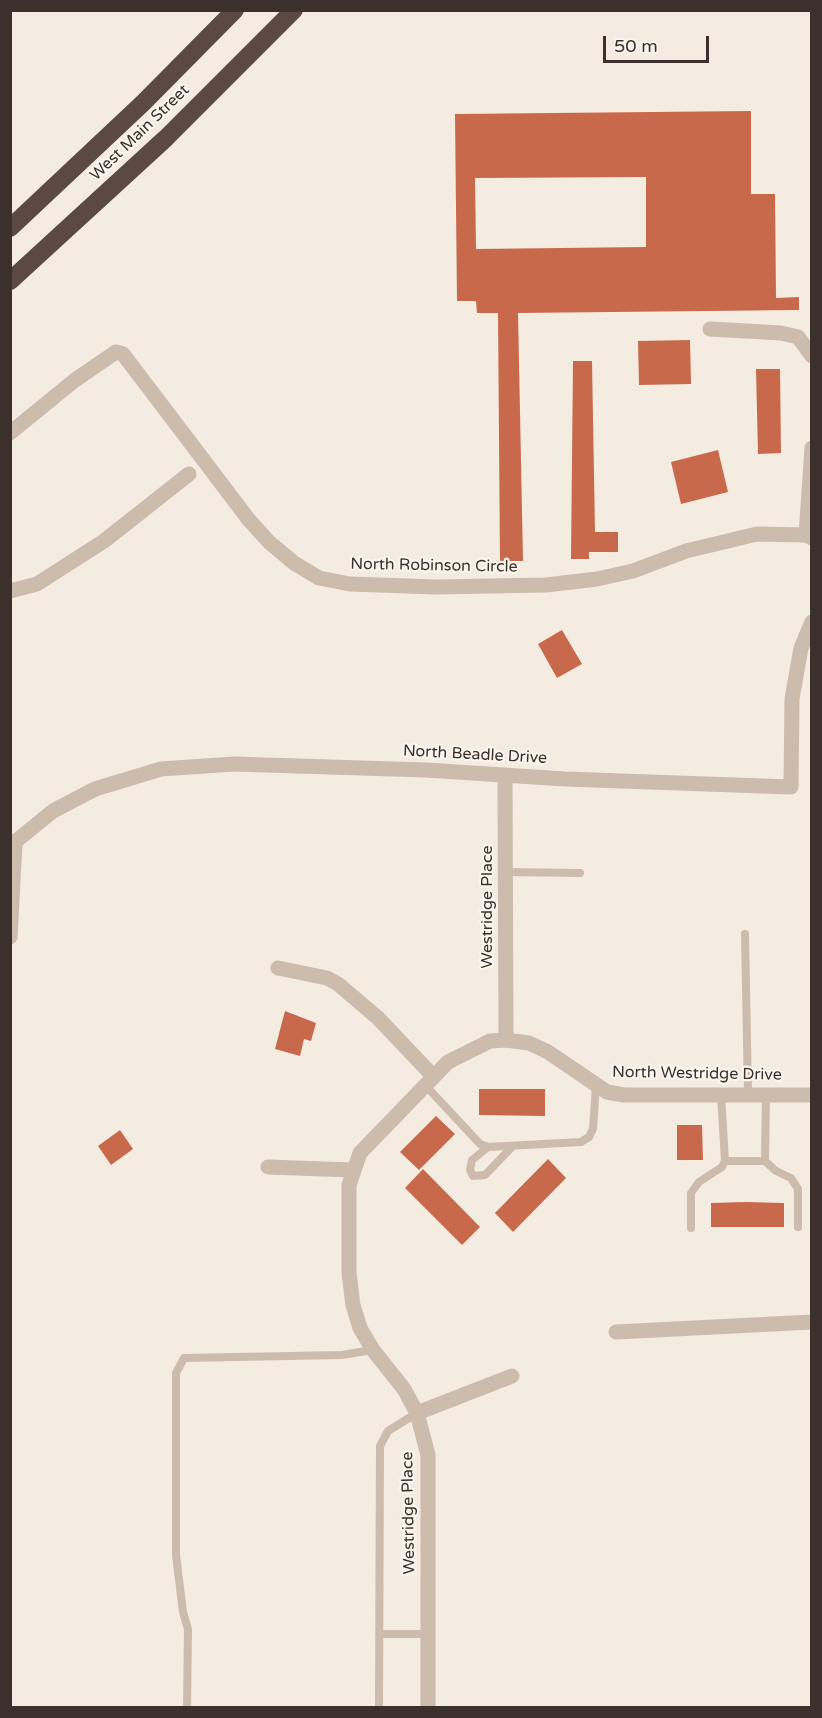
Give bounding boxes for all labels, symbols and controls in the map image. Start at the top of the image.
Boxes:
scale bar [606,24,712,62]
text: 50 m [614,35,658,57]
street label: West Main Street [86,81,194,185]
street label: North Robinson Circle [350,555,518,577]
street label: North Beadle Drive [402,742,548,768]
street label: Westridge Place [478,846,498,968]
street label: North Westridge Drive [612,1063,782,1085]
street label: Westridge Place [398,1451,420,1575]

